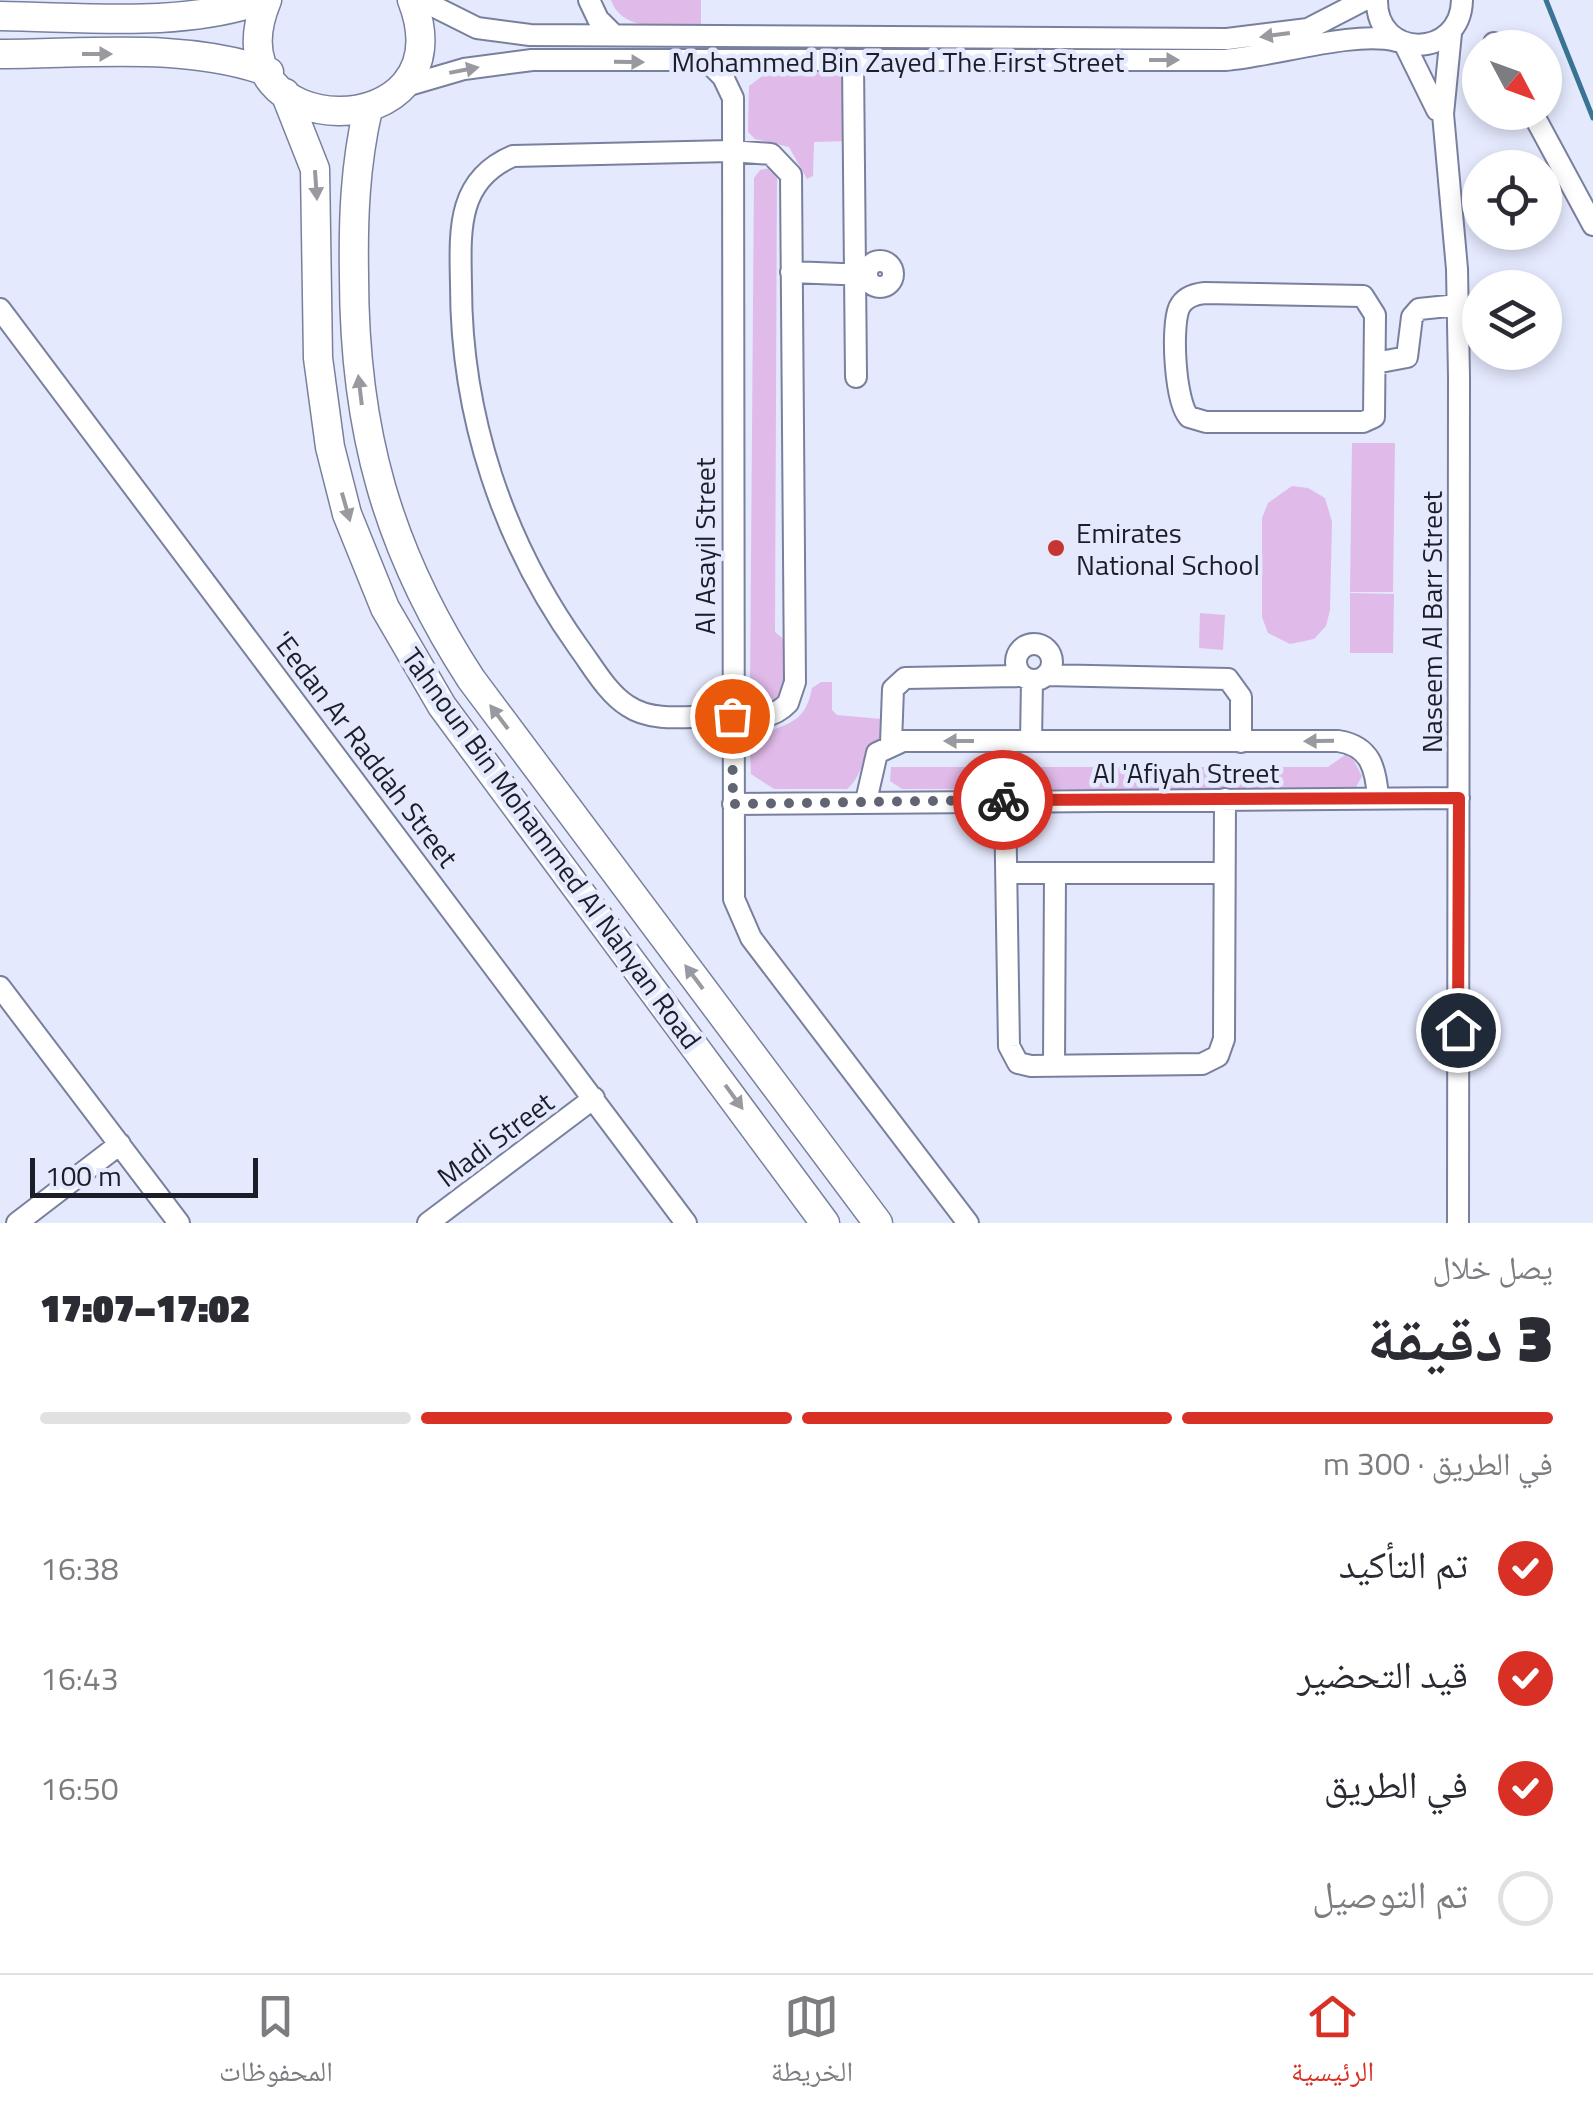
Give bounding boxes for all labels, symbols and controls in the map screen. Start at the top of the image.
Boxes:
one-way arrow [1258,27,1290,43]
north arrow [1462,30,1562,130]
map controls [1462,30,1562,370]
street label: Mohammed Bin Zayed The First Street [672,40,1125,83]
one-way arrow [82,46,114,62]
one-way arrow [1149,52,1181,68]
one-way arrow [614,54,646,70]
one-way arrow [449,61,480,77]
button: locate [1462,150,1562,250]
one-way arrow [308,169,324,201]
button: layers [1462,270,1562,370]
one-way arrow [351,374,367,405]
street label: Al Asayil Street [683,457,726,635]
street label: Naseem Al Barr Street [1410,491,1453,753]
one-way arrow [339,492,354,522]
place label: Emirates National School [1076,511,1260,586]
marker: Emirates National School [1045,537,1067,559]
street label: 'Eedan Ar Raddah Street [263,622,469,876]
street label: Tahnoun Bin Mohammed Al Nahyan Road [391,638,713,1058]
pin [690,674,775,759]
icon: bag [705,689,760,744]
one-way arrow [489,704,509,730]
one-way arrow [943,733,975,749]
one-way arrow [1303,733,1335,749]
courier [953,750,1053,850]
street label: Al 'Afiyah Street [1093,751,1279,794]
icon: bike [976,773,1031,828]
one-way arrow [684,964,704,990]
pin [1416,988,1501,1073]
icon: home [1431,1003,1486,1058]
street label: Madi Street [427,1081,563,1197]
one-way arrow [723,1084,743,1110]
scale bar [30,1153,258,1198]
text: 100 m [45,1154,122,1197]
text: يصل خلال [1432,1243,1553,1291]
text: 17:02–17:07 [40,1279,250,1337]
text: 3 دقيقة [1367,1287,1553,1386]
text: في الطريق · 300 m [1323,1439,1553,1487]
text: تم التأكيد [1339,1535,1468,1593]
icon: check [1498,1541,1553,1596]
text: 16:38 [40,1544,119,1592]
text: قيد التحضير [1297,1645,1468,1703]
icon: check [1498,1651,1553,1706]
text: 16:43 [40,1654,119,1702]
text: في الطريق [1324,1755,1468,1813]
icon: check [1498,1761,1553,1816]
text: 16:50 [40,1764,119,1812]
text: تم التوصيل [1312,1865,1468,1923]
tab: المحفوظات [219,1989,333,2099]
tab: الخريطة [771,1989,853,2099]
tab: الرئيسية [1291,1989,1374,2099]

